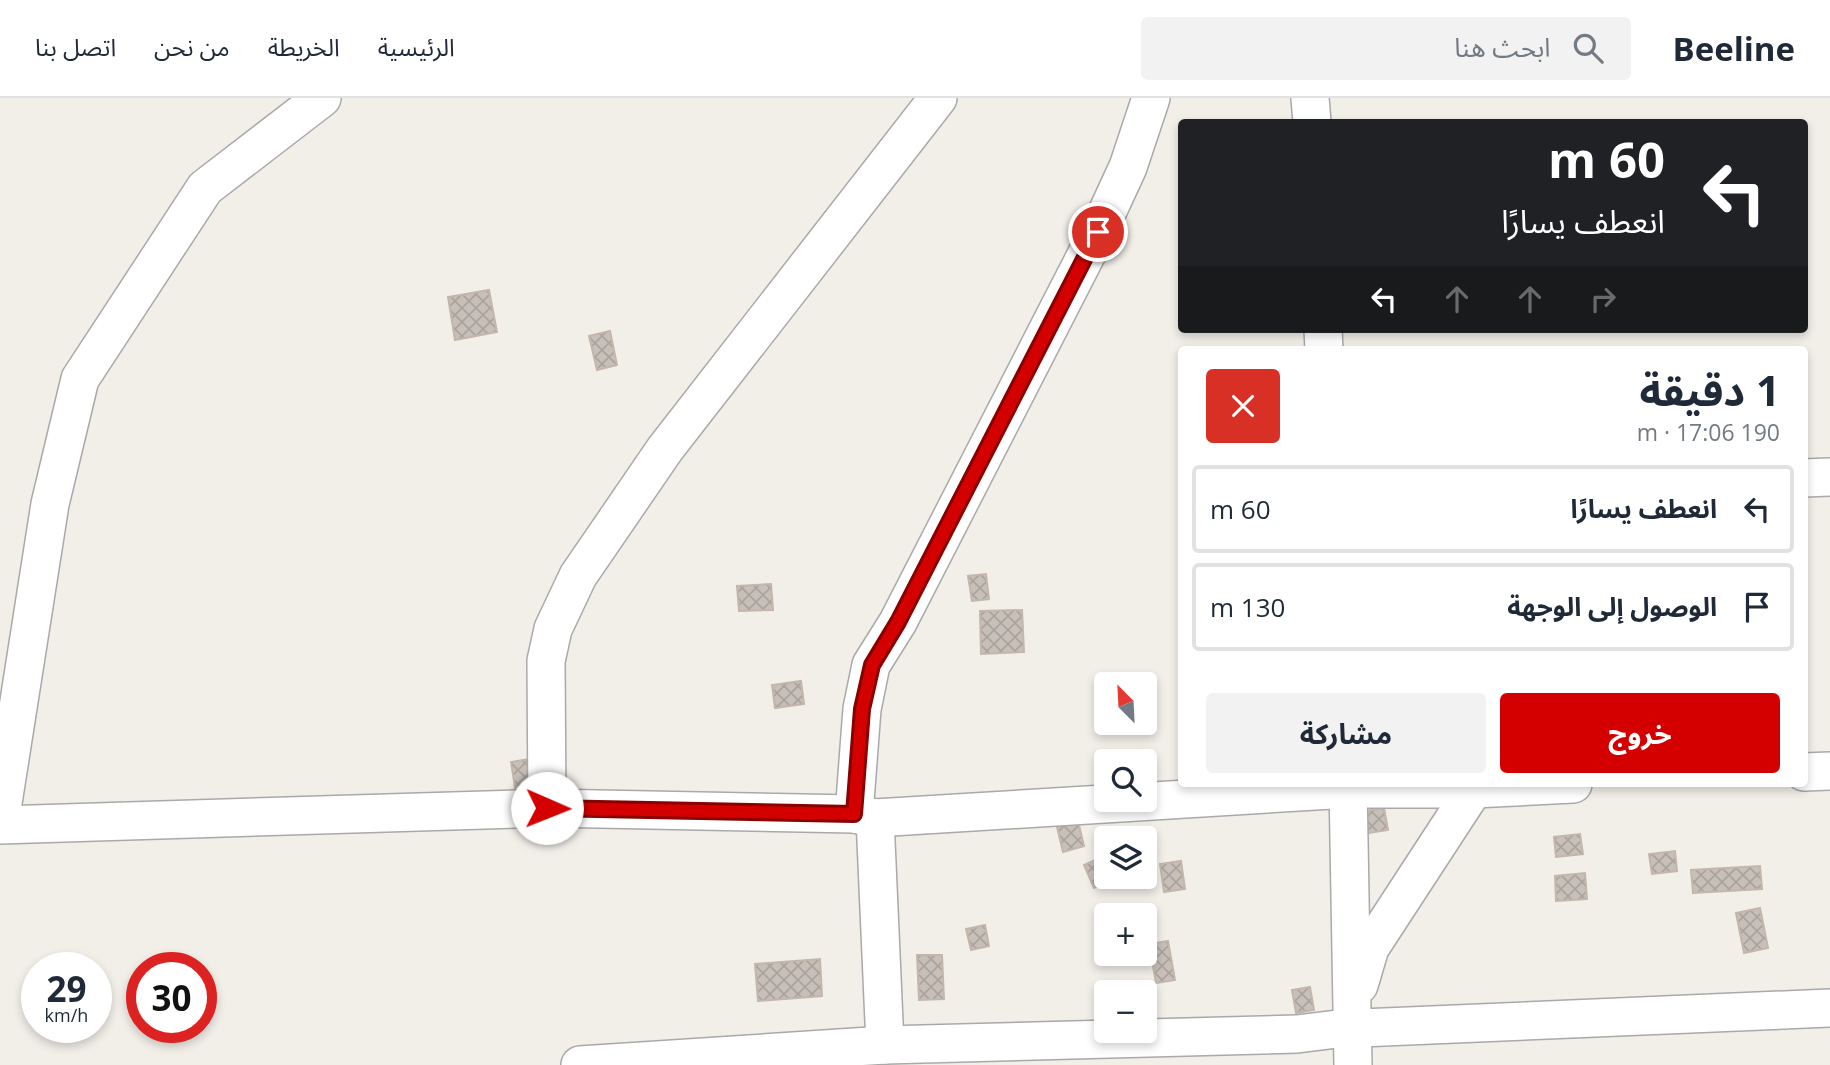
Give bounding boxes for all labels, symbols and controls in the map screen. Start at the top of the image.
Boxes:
search box [1141,17,1631,80]
text: Beeline [1673,26,1795,71]
text: ابحث هنا [1454,29,1551,65]
icon: search [1569,29,1607,67]
text: اتصل بنا [35,30,116,63]
text: من نحن [154,30,230,63]
text: الخريطة [268,30,340,63]
text: الرئيسية [378,30,455,63]
text: 60 m [1548,126,1665,192]
icon: left [1689,147,1780,238]
text: انعطف يسارًا [1501,199,1665,242]
pin [1068,202,1128,262]
icon: arrive [1079,213,1117,251]
icon: left [1365,280,1403,318]
icon: ahead [1438,280,1476,318]
icon: ahead [1511,280,1549,318]
icon: right [1584,280,1622,318]
text: 1 دقيقة [1639,361,1780,418]
button: close [1206,369,1280,443]
text: 190 m · 17:06 [1637,416,1780,448]
text: انعطف يسارًا [1571,490,1717,526]
icon: left [1738,490,1776,528]
text: 60 m [1210,491,1271,527]
text: الوصول إلى الوجهة [1507,588,1717,624]
icon: arrive [1738,588,1776,626]
text: 130 m [1210,589,1285,625]
north arrow [1094,672,1157,735]
map controls [1094,672,1157,1043]
button: مشاركة [1206,693,1486,773]
button: خروج [1500,693,1780,773]
button: search [1094,749,1157,812]
position arrow [510,771,584,845]
button: layers [1094,826,1157,889]
button: + [1094,903,1157,966]
speed limit sign: 30 [126,952,217,1043]
text: 29 [46,965,87,1012]
button: − [1094,980,1157,1043]
text: km/h [45,1003,88,1027]

